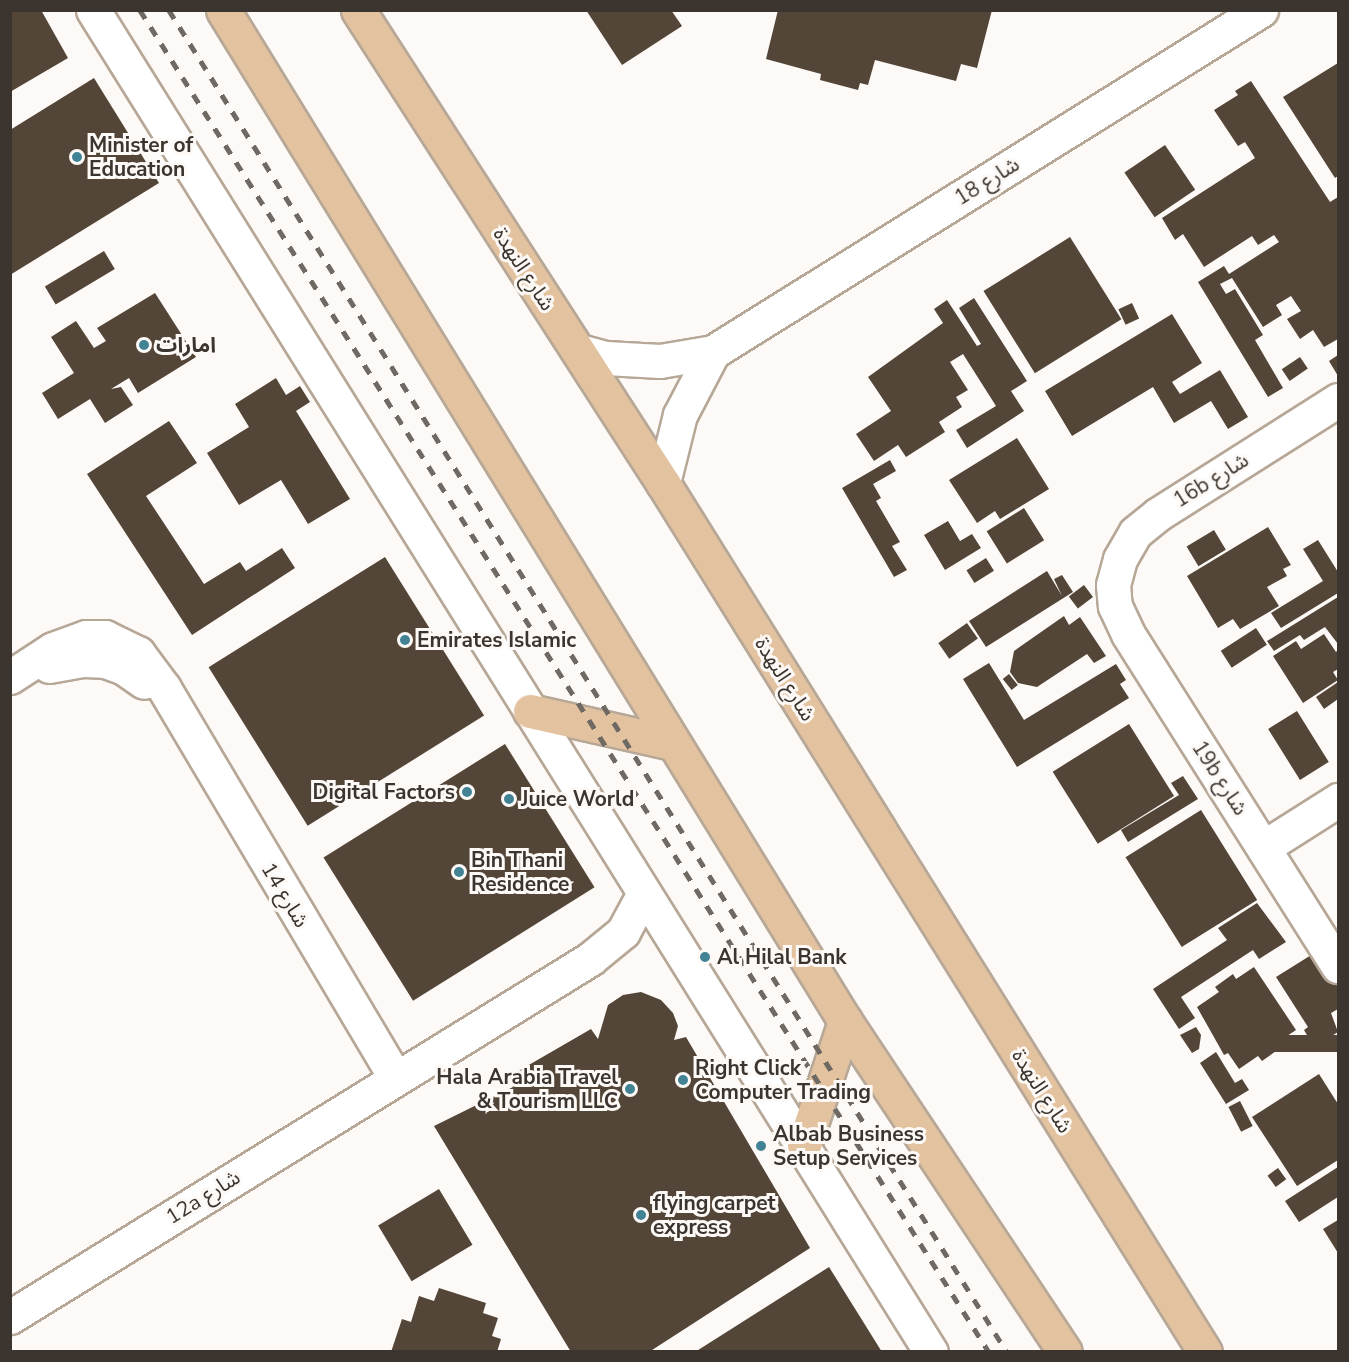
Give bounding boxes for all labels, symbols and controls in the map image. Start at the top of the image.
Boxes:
place label: Minister of Education [89,132,193,182]
marker: Minister of Education [70,150,84,164]
street label: شارع 18 [950,151,1024,211]
street label: شارع النهدة [488,223,560,315]
place label: امارات [156,332,216,358]
marker: امارات [137,338,151,352]
street label: 16b شارع [1169,447,1253,513]
place label: Emirates Islamic [417,627,576,653]
street label: شارع النهدة [749,632,821,726]
marker: Emirates Islamic [398,633,412,647]
street label: 19b شارع [1187,736,1253,820]
place label: Digital Factors [312,779,455,805]
marker: Digital Factors [460,785,474,799]
place label: Juice World [521,786,634,812]
marker: Juice World [502,792,516,806]
place label: Bin Thani Residence [471,847,569,897]
street label: شارع 14 [256,858,314,932]
marker: Bin Thani Residence [452,865,466,879]
place label: Al Hilal Bank [717,944,847,970]
marker: Al Hilal Bank [698,950,712,964]
street label: شارع النهدة [1006,1044,1078,1138]
place label: Right Click Computer Trading [695,1055,871,1105]
place label: Hala Arabia Travel & Tourism LLC [436,1064,618,1114]
marker: Right Click Computer Trading [676,1073,690,1087]
marker: Hala Arabia Travel & Tourism LLC [623,1082,637,1096]
place label: Albab Business Setup Services [773,1121,924,1171]
marker: Albab Business Setup Services [754,1139,768,1153]
street label: 12a شارع [161,1164,245,1230]
place label: flying carpet express [653,1190,776,1240]
marker: flying carpet express [634,1208,648,1222]

